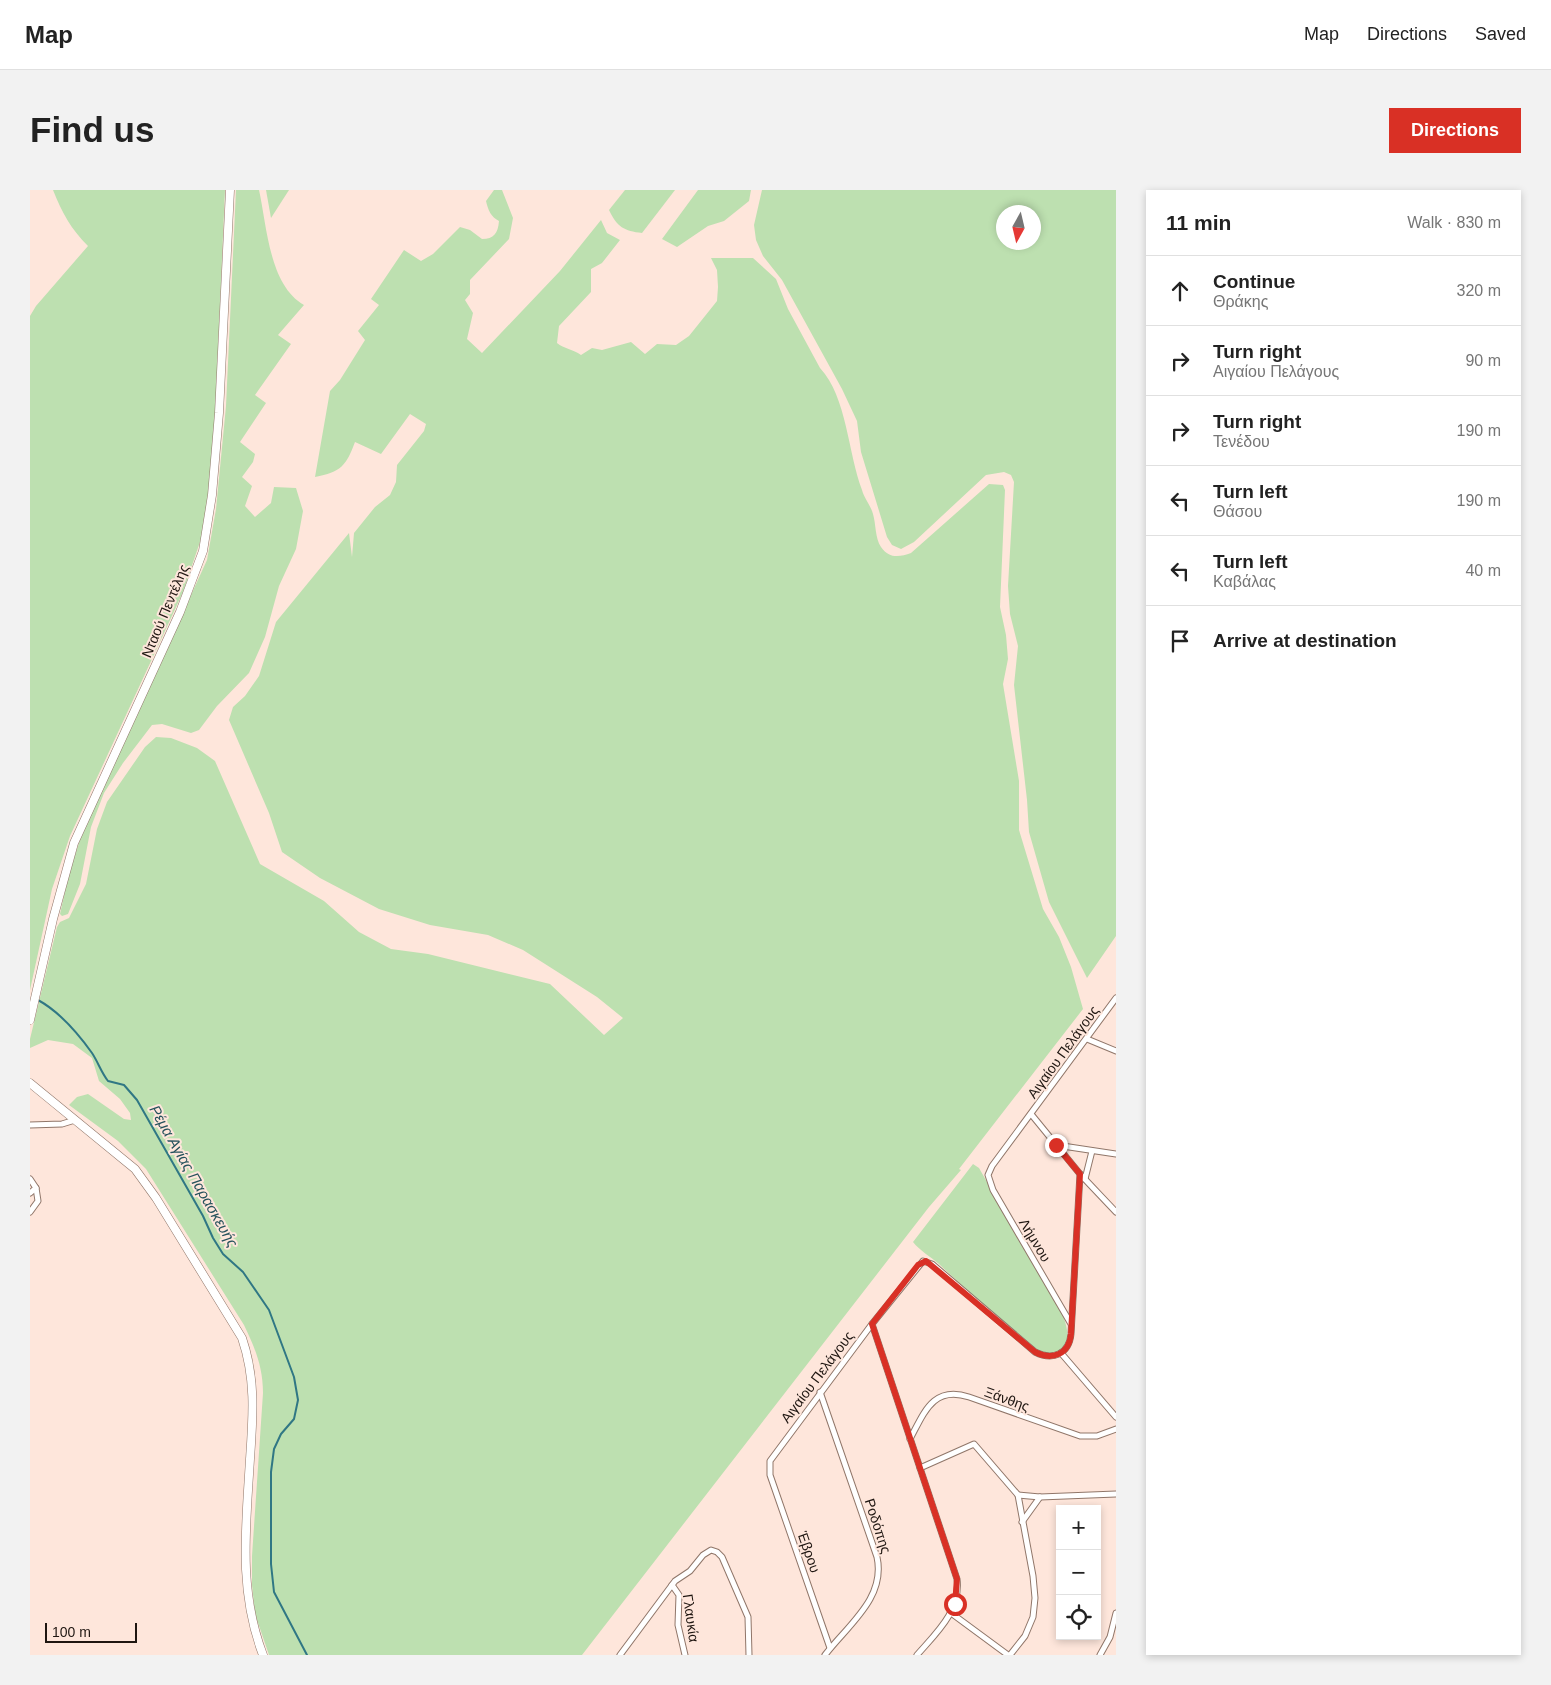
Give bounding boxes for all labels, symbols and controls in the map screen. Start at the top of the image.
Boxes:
text: Map [25,21,73,48]
text: Map [1304,24,1339,44]
text: Directions [1367,24,1447,44]
text: Saved [1475,24,1526,44]
button: Directions [1389,108,1521,153]
text: Find us [30,110,154,149]
north arrow [996,205,1041,250]
text: 11 min [1166,211,1231,234]
text: Walk · 830 m [1407,214,1501,231]
text: Continue [1213,271,1295,292]
icon: ahead [1166,277,1194,305]
text: 320 m [1457,282,1501,299]
text: Θράκης [1213,293,1268,310]
text: Turn right [1213,341,1301,362]
icon: right [1166,347,1194,375]
text: 90 m [1465,352,1501,369]
text: Αιγαίου Πελάγους [1213,363,1339,380]
text: Turn right [1213,411,1301,432]
icon: right [1166,417,1194,445]
text: 190 m [1457,422,1501,439]
text: Τενέδου [1213,433,1270,450]
text: Turn left [1213,481,1288,502]
icon: left [1166,487,1194,515]
text: 190 m [1457,492,1501,509]
text: Θάσου [1213,503,1262,520]
text: Turn left [1213,551,1288,572]
icon: left [1166,557,1194,585]
street label: Νταού Πεντέλης [138,562,192,660]
text: 40 m [1465,562,1501,579]
text: Καβάλας [1213,573,1276,590]
icon: arrive [1166,627,1194,655]
text: Arrive at destination [1213,630,1397,651]
street label: Αιγαίου Πελάγους [1024,1002,1102,1101]
water label: Ρέμα Αγίας Παρασκευής [146,1102,242,1251]
route end [1045,1134,1068,1157]
street label: Λήμνου [1016,1215,1054,1265]
street label: Αιγαίου Πελάγους [777,1328,857,1426]
street label: Ξάνθης [982,1384,1032,1415]
street label: Ροδόπης [862,1497,894,1556]
map controls [1056,1505,1101,1640]
button: + [1056,1505,1101,1550]
street label: Έβρου [794,1528,823,1575]
button: − [1056,1550,1101,1595]
street label: Γλαυκία [680,1593,702,1643]
route start [944,1593,967,1616]
button: locate [1056,1595,1101,1640]
scale bar [45,1620,138,1643]
text: 100 m [52,1624,91,1640]

